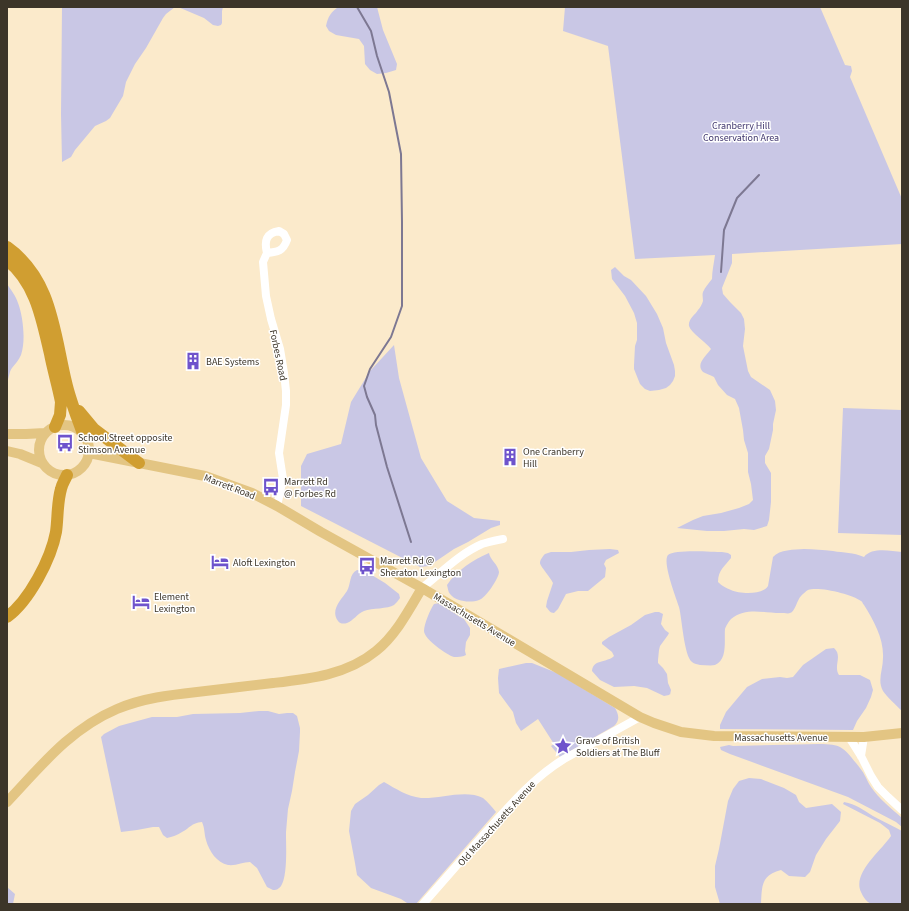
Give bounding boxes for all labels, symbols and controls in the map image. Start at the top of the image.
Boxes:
park label: Cranberry Hill Conservation Area [703,119,779,145]
street label: Forbes Road [266,328,290,382]
building icon: BAE Systems [183,351,203,371]
place label: BAE Systems [206,355,259,369]
place label: School Street opposite Stimson Avenue [78,431,173,457]
bus stop icon: School Street opposite Stimson Avenue [55,433,75,453]
place label: One Cranberry Hill [523,445,584,471]
building icon: One Cranberry Hill [500,447,520,467]
street label: Marrett Road [202,471,257,503]
place label: Marrett Rd @ Forbes Rd [284,475,336,501]
bus stop icon: Marrett Rd @ Forbes Rd [261,477,281,497]
hotel icon: Aloft Lexington [210,552,230,572]
place label: Marrett Rd @ Sheraton Lexington [380,554,461,580]
place label: Aloft Lexington [233,556,296,570]
bus stop icon: Marrett Rd @ Sheraton Lexington [357,556,377,576]
place label: Element Lexington [154,590,195,616]
street label: Massachusetts Avenue [431,590,518,650]
hotel icon: Element Lexington [131,592,151,612]
street label: Massachusetts Avenue [734,731,828,745]
place label: Grave of British Soldiers at The Bluff [576,734,661,760]
place icon: Grave of British Soldiers at The Bluff [553,736,573,756]
street label: Old Massachusetts Avenue [455,778,539,869]

